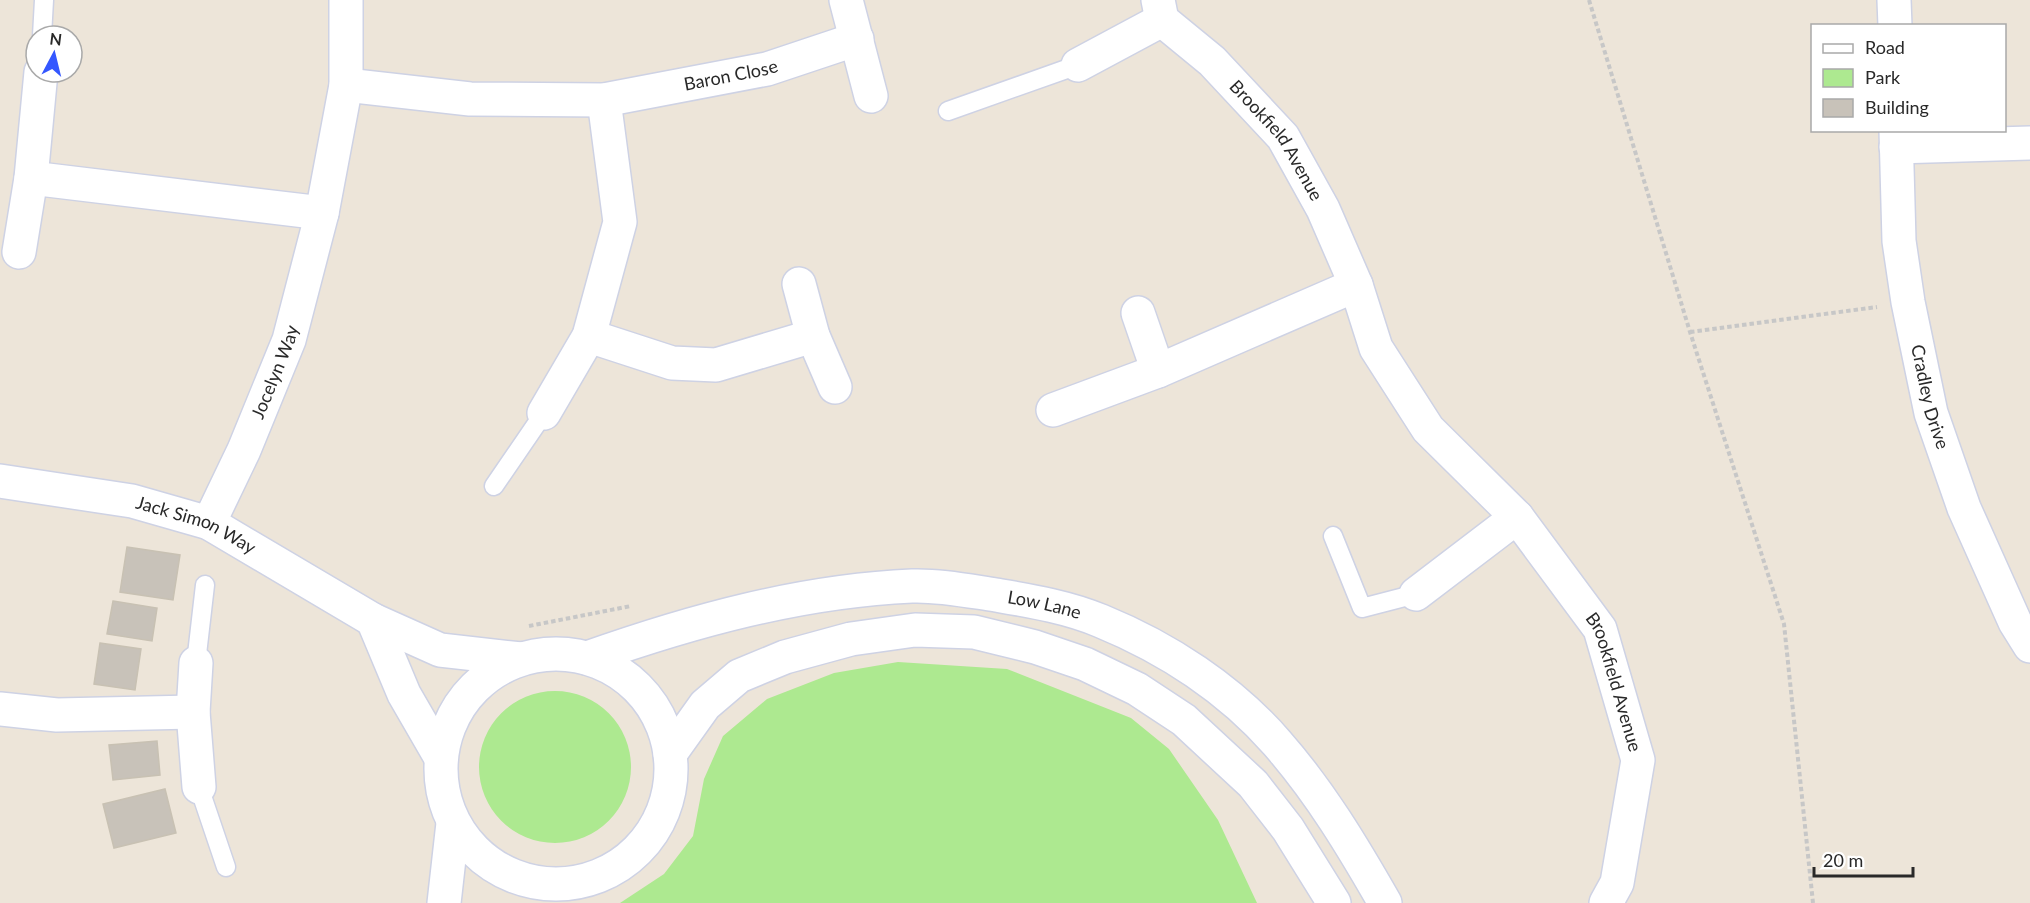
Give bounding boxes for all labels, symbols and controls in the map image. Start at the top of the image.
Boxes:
north arrow [24,24,84,84]
legend [1811,24,2006,132]
text: N [49,28,63,49]
text: Road [1865,36,1905,58]
street label: Baron Close [682,54,781,95]
text: Park [1865,66,1901,88]
street label: Brookfield Avenue [1225,75,1328,204]
text: Building [1865,96,1929,118]
street label: Jocelyn Way [246,322,303,422]
street label: Cradley Drive [1907,342,1955,452]
street label: Jack Simon Way [134,491,261,559]
street label: Low Lane [1006,585,1084,623]
street label: Brookfield Avenue [1581,608,1647,754]
scale bar [1814,840,1913,878]
text: 20 m [1823,849,1863,871]

